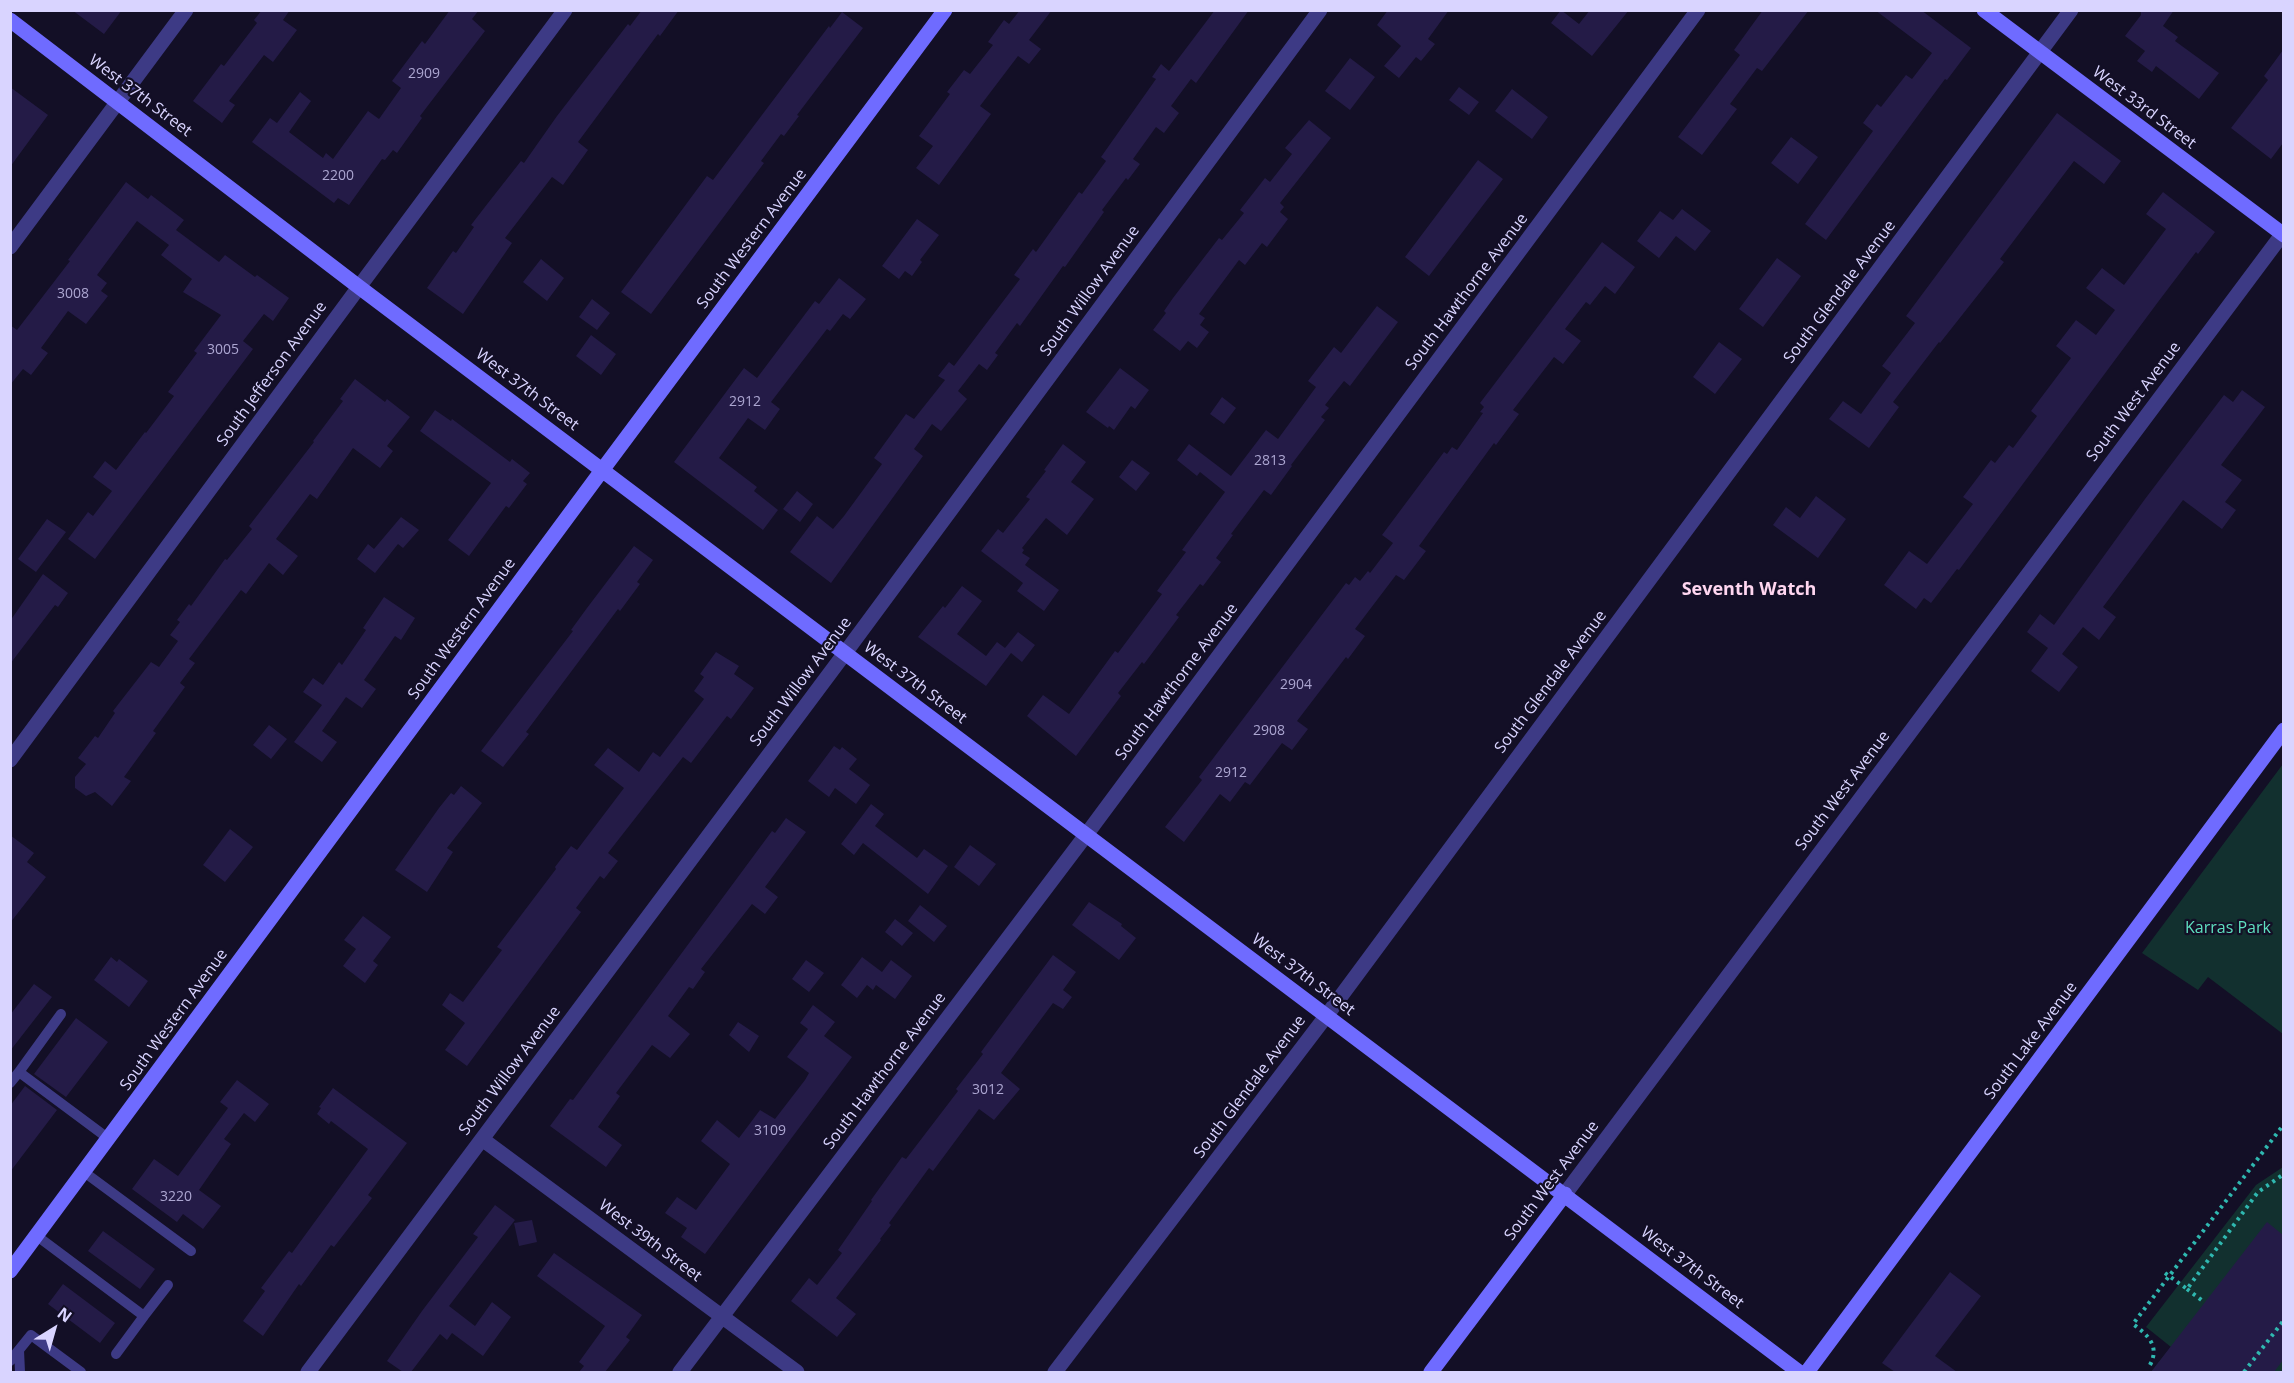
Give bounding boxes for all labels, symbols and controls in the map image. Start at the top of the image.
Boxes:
street label: West 37th Street [85,51,195,141]
street label: West 33rd Street [2088,63,2200,153]
house number: 2909 [408,66,440,82]
street label: South Western Avenue [693,165,811,313]
house number: 2200 [322,168,354,184]
street label: South Hawthorne Avenue [1402,210,1532,374]
street label: South Glendale Avenue [1780,217,1900,367]
street label: South Willow Avenue [1036,222,1144,360]
house number: 3008 [57,286,89,302]
street label: South Jefferson Avenue [213,298,331,450]
street label: South West Avenue [2083,338,2185,466]
house number: 3005 [207,342,239,358]
street label: West 37th Street [472,345,582,435]
house number: 2912 [729,394,761,410]
house number: 2813 [1254,453,1286,469]
street label: South Western Avenue [404,555,520,703]
district label: Seventh Watch [1682,579,1816,601]
street label: South Hawthorne Avenue [1112,600,1242,764]
street label: South Glendale Avenue [1491,607,1611,757]
street label: South Willow Avenue [746,614,856,750]
street label: West 37th Street [860,638,970,728]
house number: 2904 [1280,677,1312,693]
house number: 2908 [1253,723,1285,739]
street label: South West Avenue [1792,727,1894,855]
house number: 2912 [1215,765,1247,781]
park label: Karras Park [2185,918,2271,938]
street label: West 37th Street [1248,930,1358,1020]
street label: South Western Avenue [116,946,232,1094]
street label: South Lake Avenue [1980,978,2082,1104]
street label: South Hawthorne Avenue [820,989,950,1153]
street label: South Willow Avenue [455,1003,565,1139]
street label: South Glendale Avenue [1190,1012,1310,1162]
house number: 3012 [972,1082,1004,1098]
street label: South West Avenue [1501,1117,1603,1245]
house number: 3109 [754,1123,786,1139]
house number: 3220 [160,1189,192,1205]
street label: West 39th Street [595,1196,705,1286]
street label: West 37th Street [1637,1223,1747,1313]
north arrow [24,1299,84,1359]
text: N [53,1302,77,1327]

